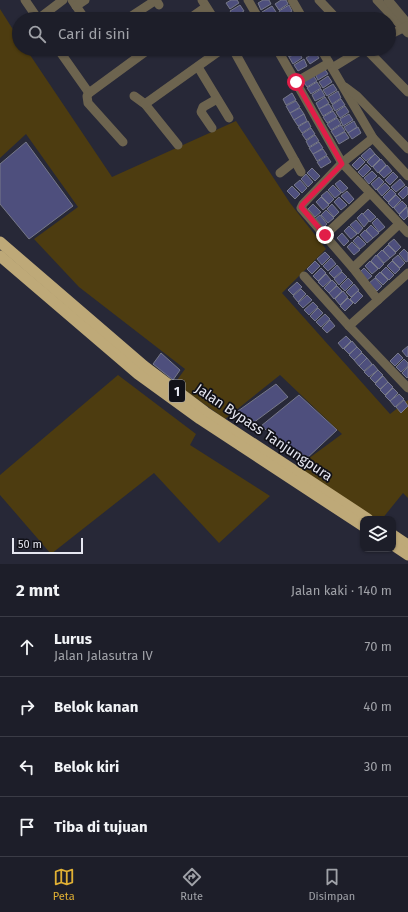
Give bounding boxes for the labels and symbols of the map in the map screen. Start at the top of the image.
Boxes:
route start [287,73,305,91]
route end [316,226,334,244]
road number: 1 [169,380,185,402]
street label: Jalan Bypass Tanjungpura [192,380,336,485]
scale bar [12,536,83,555]

